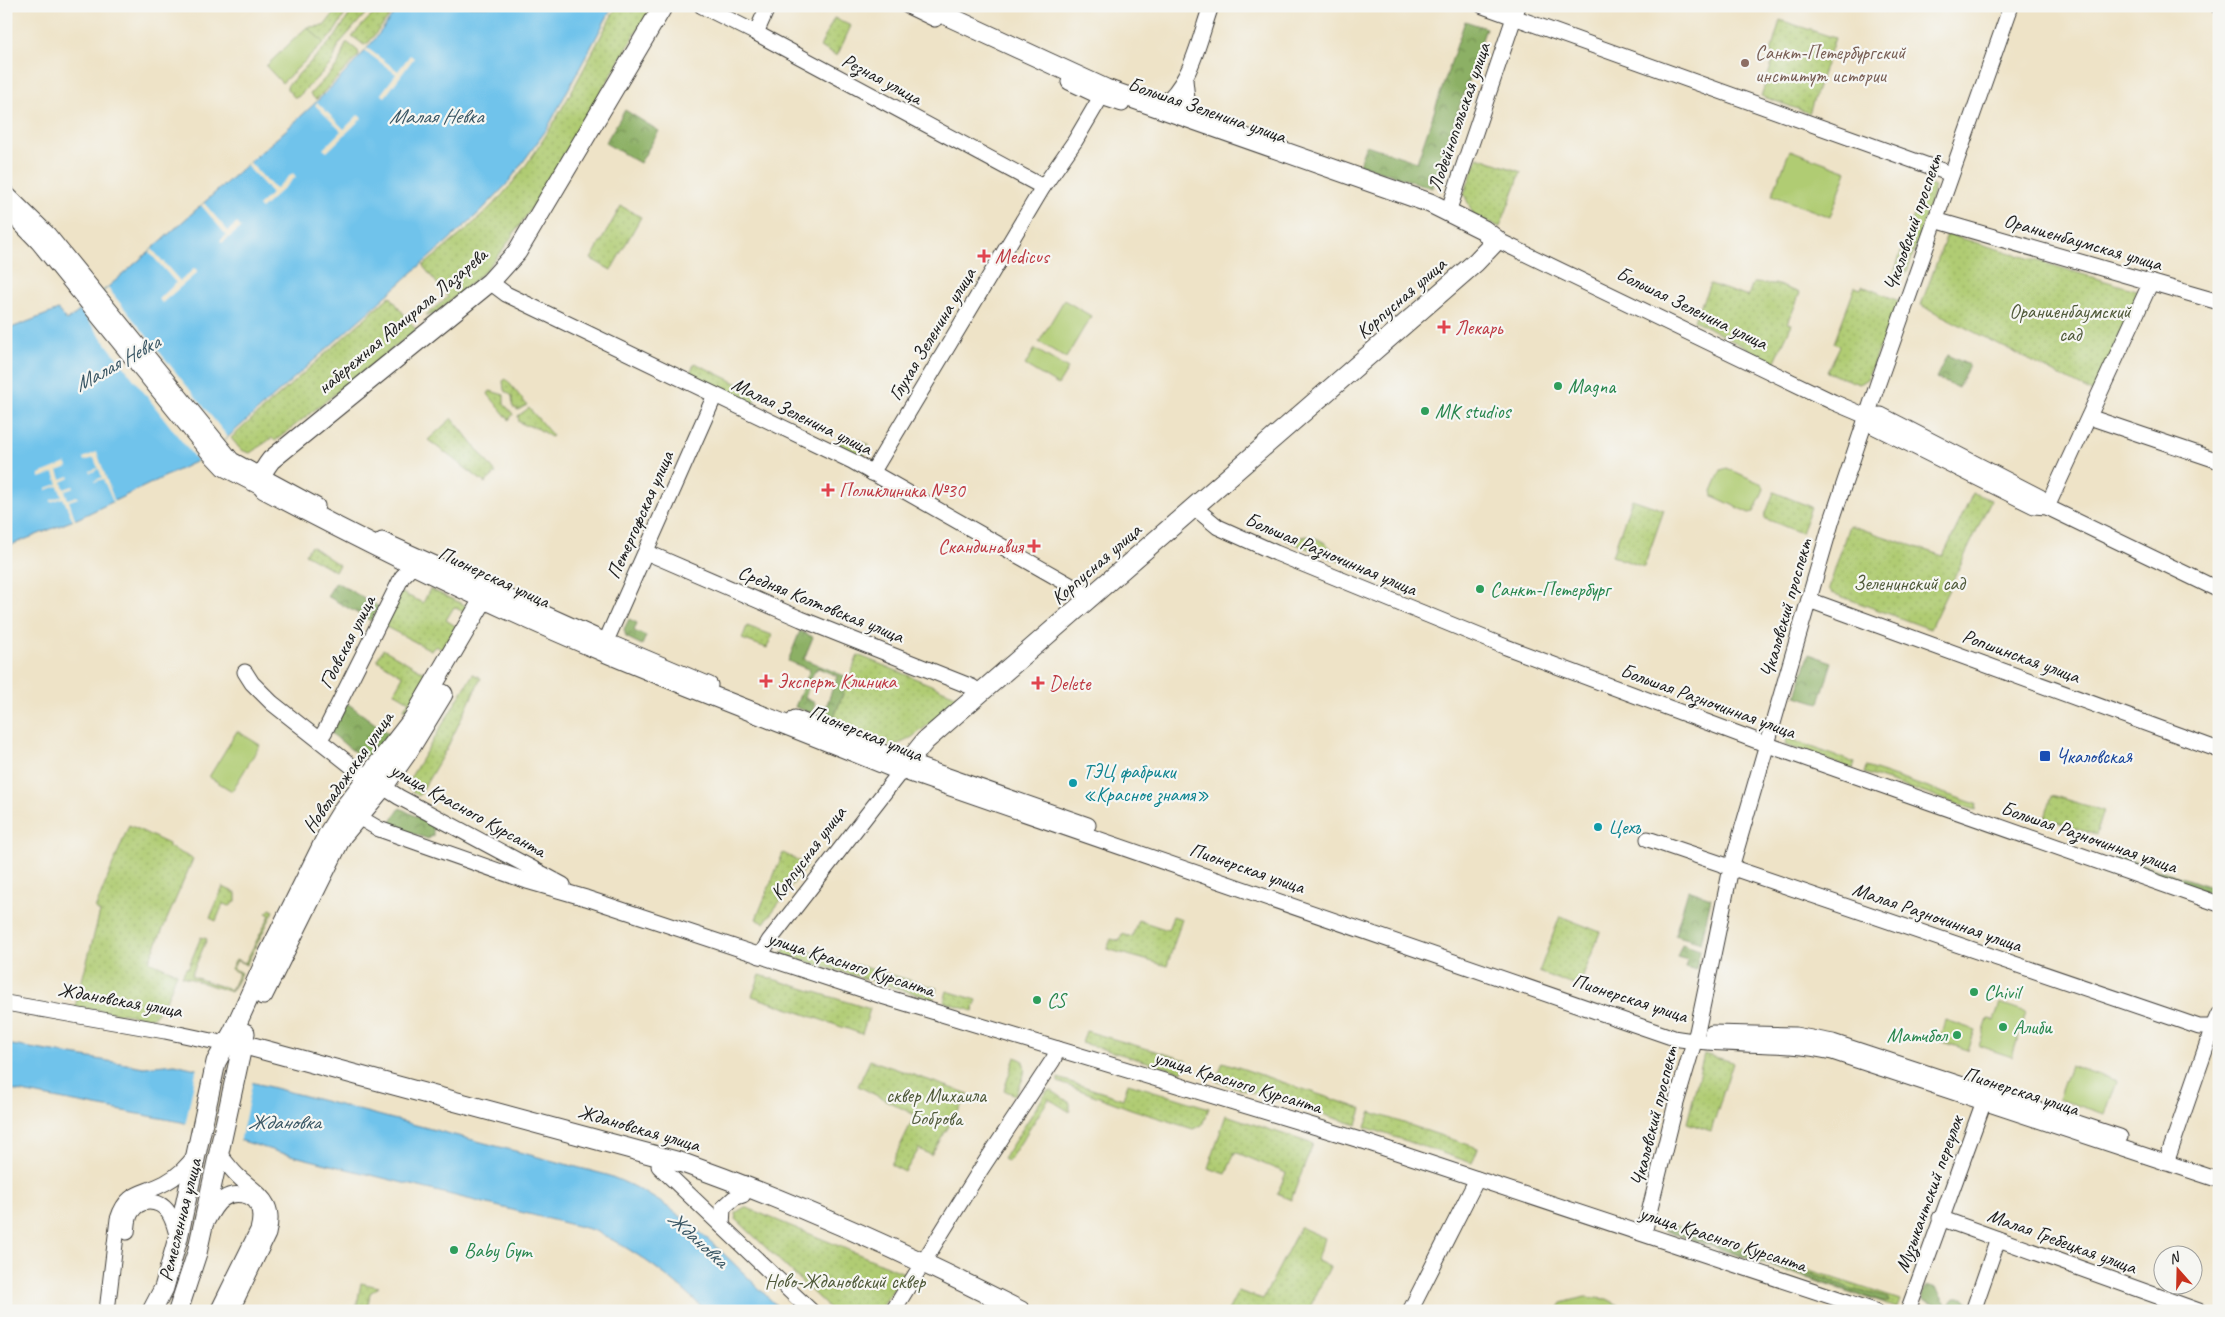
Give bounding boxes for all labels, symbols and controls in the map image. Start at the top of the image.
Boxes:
street label: Лодейнопольская улица [1422,38,1497,194]
place label: Санкт-Петербургский институт истории [1755,40,1907,88]
street label: Резная улица [837,48,928,112]
marker: Санкт-Петербургский институт истории [1739,57,1751,69]
street label: Большая Зеленина улица [1125,71,1290,149]
water label: Малая Невка [389,103,486,129]
street label: Чкаловский проспект [1878,149,1948,294]
street label: Ораниенбаумская улица [2001,207,2166,277]
street label: набережная Адмирала Лазарева [312,241,494,400]
place label: Medicus [995,244,1051,269]
marker: Medicus [977,249,991,263]
street label: Корпусная улица [1351,251,1452,344]
street label: Большая Зеленина улица [1612,261,1773,356]
street label: Глухая Зеленина улица [883,262,982,405]
park label: Ораниенбаумский сад [2009,299,2133,347]
place label: Лекарь [1455,315,1504,340]
marker: Лекарь [1437,320,1451,334]
water label: Малая Невка [70,328,167,397]
street label: Малая Зеленина улица [728,371,877,461]
place label: Magna [1568,374,1617,399]
marker: Magna [1552,380,1564,392]
place label: MK studios [1435,399,1513,424]
marker: MK studios [1419,405,1431,417]
street label: Петергофская улица [601,446,680,583]
place label: Поликлиника №30 [839,478,967,503]
marker: Поликлиника №30 [821,483,835,497]
street label: Большая Разночинная улица [1241,507,1422,603]
street label: Корпусная улица [1046,517,1147,610]
place label: Скандинавия [938,534,1025,559]
street label: Чкаловский проспект [1754,535,1818,680]
marker: Скандинавия [1027,539,1041,553]
street label: Пионерская улица [434,540,555,614]
street label: Средняя Колтовская улица [735,559,909,649]
park label: Зеленинский сад [1853,571,1966,596]
place label: Санкт-Петербург [1490,577,1613,602]
marker: Санкт-Петербург [1474,583,1486,595]
street label: Гдовская улица [313,590,382,693]
street label: Ропшинская улица [1959,623,2084,689]
street label: Большая Разночинная улица [1617,658,1801,746]
place label: Эксперт Клиника [777,669,898,694]
place label: Delete [1049,671,1092,696]
marker: Эксперт Клиника [759,674,773,688]
marker: Delete [1031,676,1045,690]
street label: Пионерская улица [806,699,928,768]
street label: Новоладожская улица [297,705,400,837]
place label: Чкаловская [2056,744,2133,769]
marker: Чкаловская [2038,749,2052,763]
street label: улица Красного Курсанта [385,756,552,864]
place label: ТЭЦ фабрики «Красное знамя» [1083,759,1209,808]
marker: ТЭЦ фабрики «Красное знамя» [1067,777,1079,789]
street label: Большая Разночинная улица [1998,795,2182,880]
street label: Корпусная улица [765,800,852,905]
place label: Цехъ [1608,815,1641,840]
marker: Цехъ [1592,821,1604,833]
street label: Пионерская улица [1186,837,1310,900]
street label: Малая Разночинная улица [1849,876,2027,958]
street label: улица Красного Курсанта [764,925,939,1003]
street label: Пионерская улица [1569,968,1693,1029]
street label: Ждановская улица [56,977,185,1023]
place label: Chivil [1984,980,2024,1005]
marker: Chivil [1968,986,1980,998]
place label: CS [1047,988,1068,1013]
marker: CS [1031,994,1043,1006]
place label: Алиби [2013,1015,2053,1040]
marker: Алиби [1997,1021,2009,1033]
place label: Матчбол [1887,1023,1949,1048]
marker: Матчбол [1951,1029,1963,1041]
street label: Чкаловский проспект [1625,1043,1684,1189]
street label: улица Красного Курсанта [1150,1044,1326,1120]
street label: Пионерская улица [1960,1061,2084,1122]
park label: сквер Михаила Боброва [886,1083,988,1131]
street label: Ждановская улица [575,1099,704,1158]
water label: Ждановка [248,1109,323,1135]
street label: Музыкантский переулок [1889,1111,1970,1276]
street label: Ремесленная улица [153,1154,208,1284]
street label: улица Красного Курсанта [1636,1200,1811,1278]
street label: Малая Гребецкая улица [1984,1202,2141,1280]
water label: Ждановка [662,1205,735,1275]
place label: Baby Gym [464,1238,533,1263]
marker: Baby Gym [448,1244,460,1256]
north arrow [2152,1244,2202,1294]
text: N [2167,1248,2183,1268]
park label: Ново-Ждановский сквер [765,1269,927,1294]

